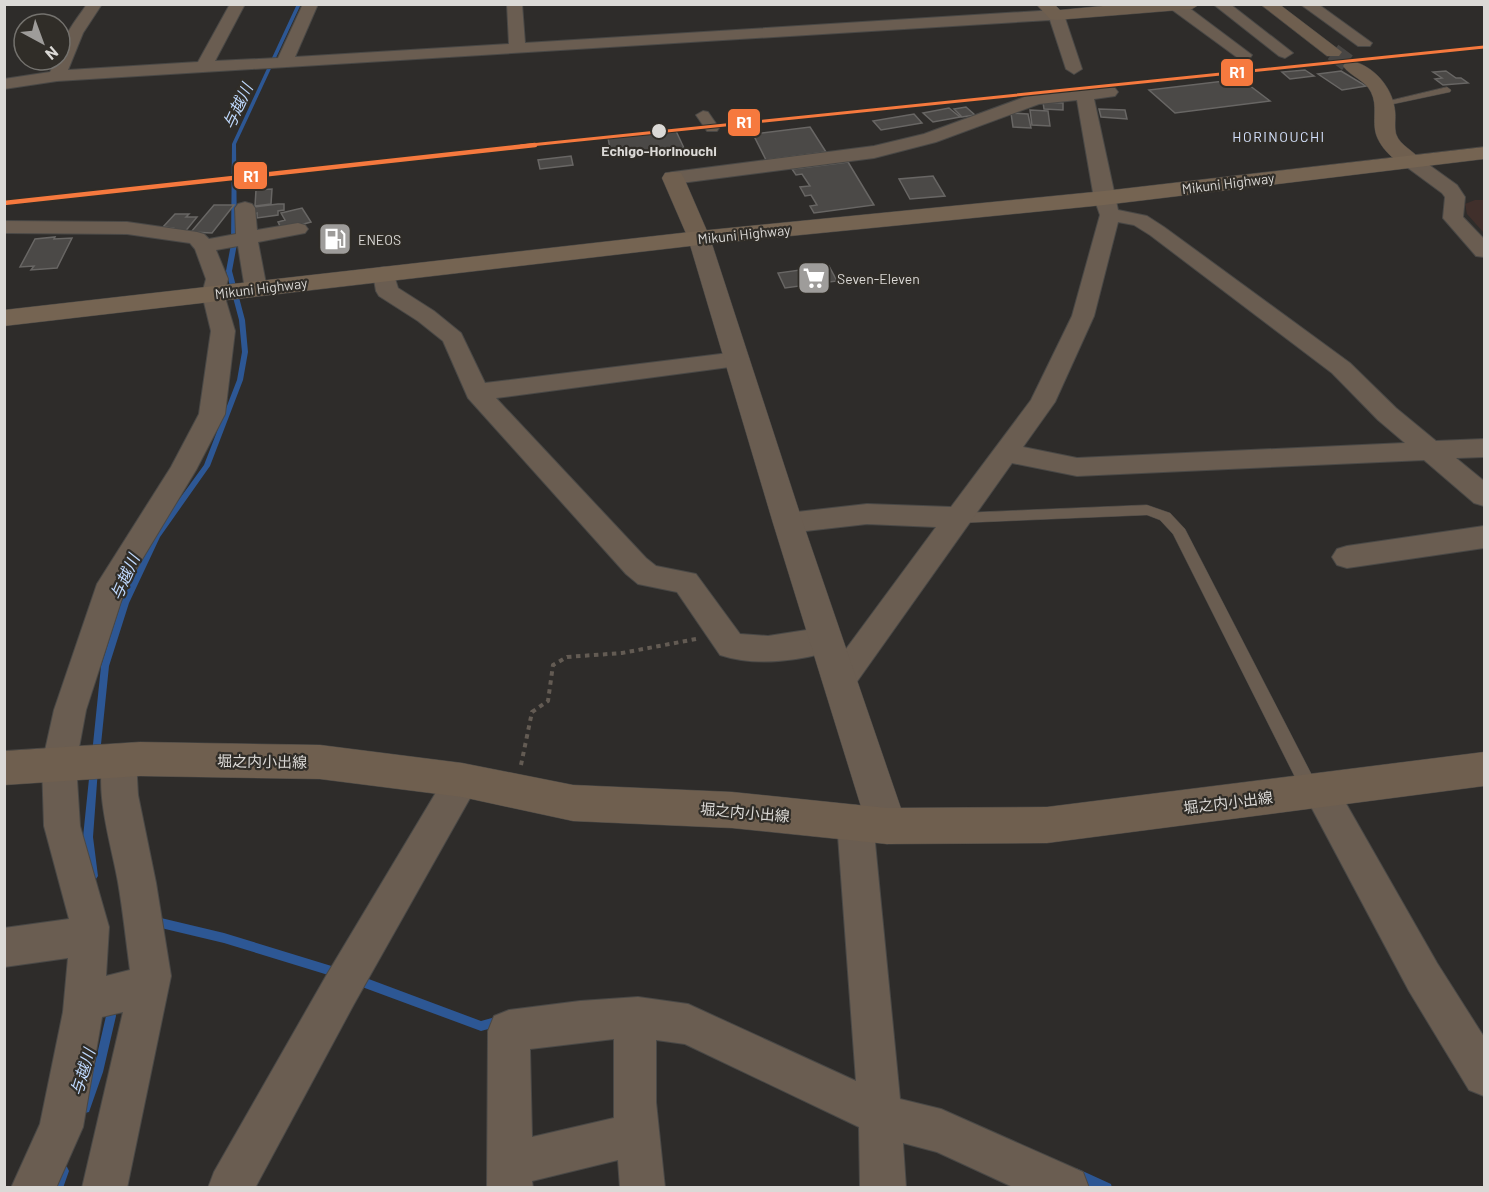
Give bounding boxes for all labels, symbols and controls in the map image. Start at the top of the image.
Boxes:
north arrow [12,12,72,72]
text: N [42,43,62,64]
line badge: R1 [1220,58,1254,87]
text: R1 [1229,62,1245,81]
water label: 与越川 [218,78,257,132]
line badge: R1 [727,108,761,137]
text: R1 [736,112,752,131]
marker: Echigo-Horinouchi [650,122,668,140]
district label: HORINOUCHI [1232,128,1326,145]
place label: Echigo-Horinouchi [601,142,717,159]
line badge: R1 [233,161,268,190]
text: R1 [243,166,259,185]
street label: Mikuni Highway [1181,169,1276,197]
fuel station icon: ENEOS [317,221,353,257]
street label: Mikuni Highway [697,221,792,247]
place label: ENEOS [358,231,401,248]
supermarket icon: Seven-Eleven [796,260,832,296]
place label: Seven-Eleven [837,270,920,287]
street label: Mikuni Highway [214,274,309,302]
water label: 与越川 [106,549,143,603]
street label: 堀之内小出線 [217,751,307,771]
street label: 堀之内小出線 [1182,788,1274,816]
street label: 堀之内小出線 [699,799,791,825]
water label: 与越川 [66,1044,99,1098]

